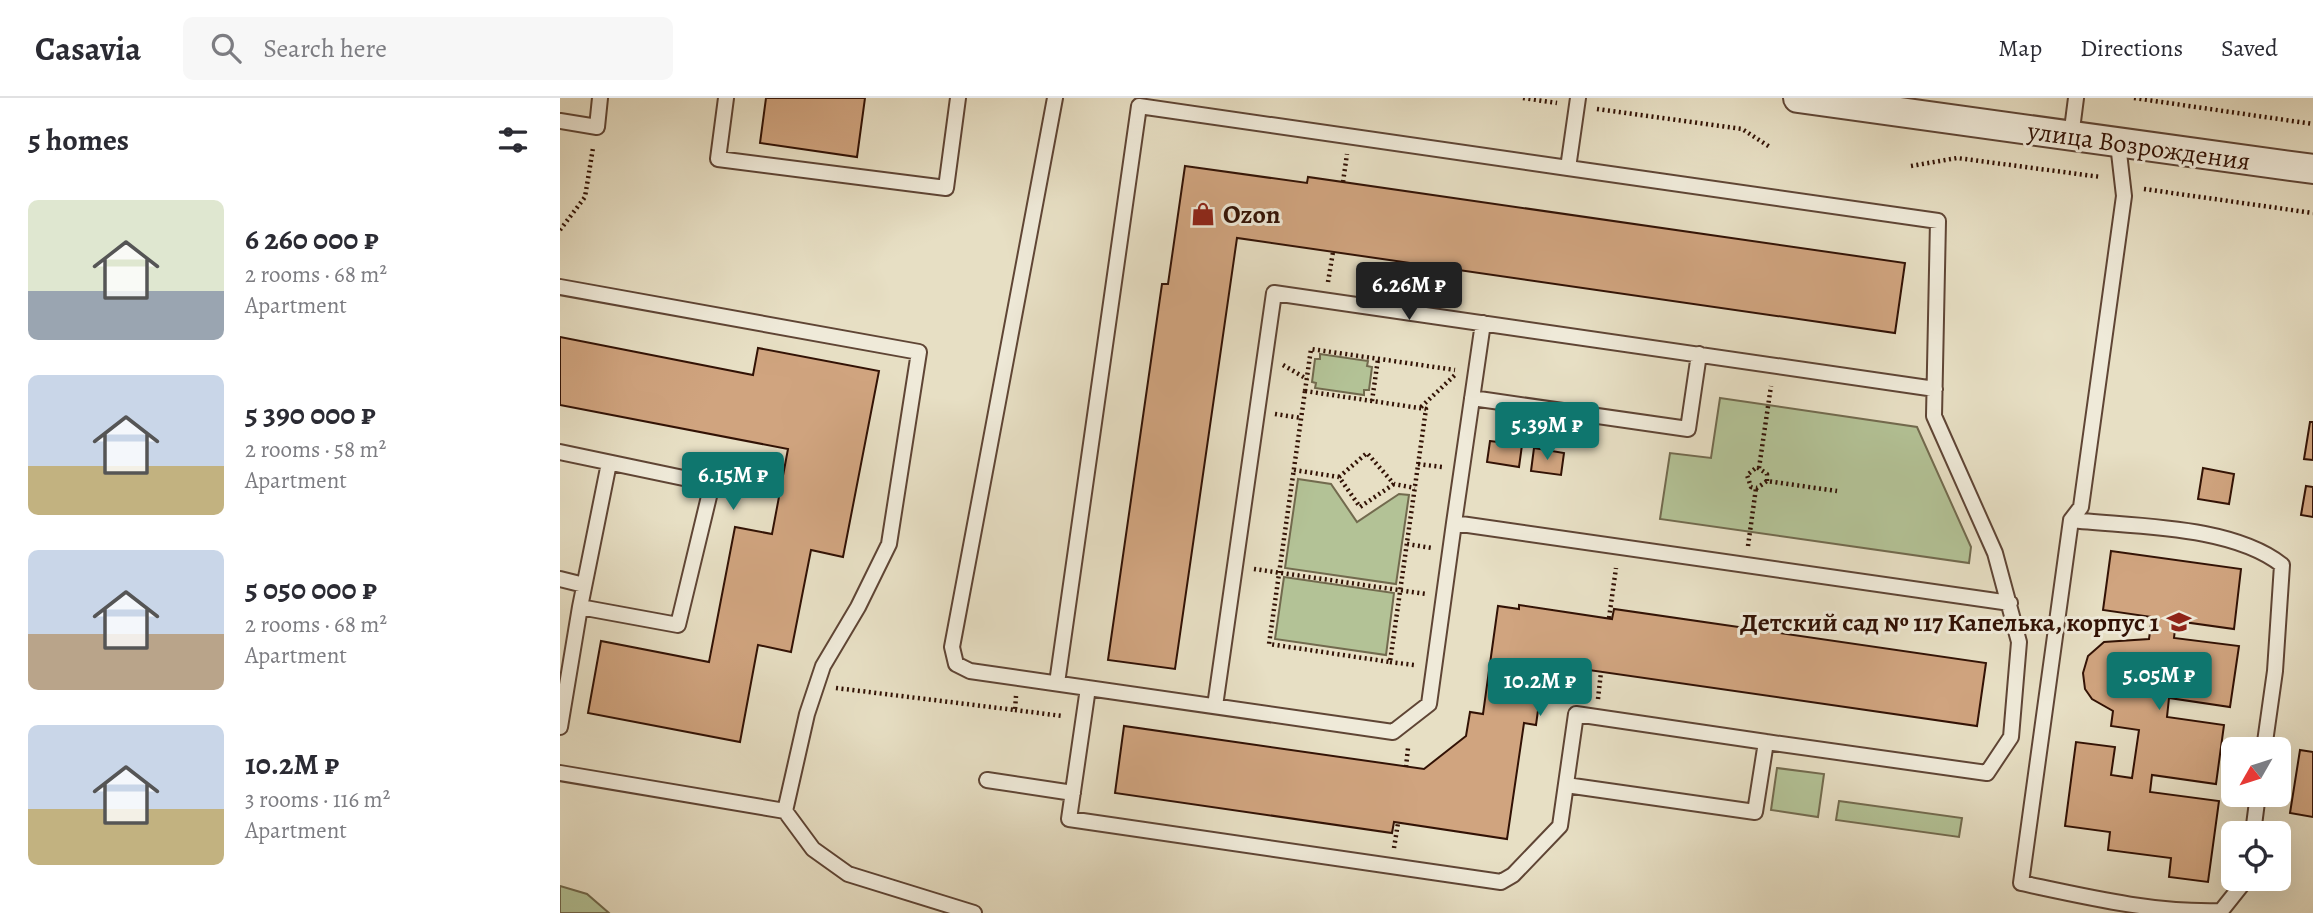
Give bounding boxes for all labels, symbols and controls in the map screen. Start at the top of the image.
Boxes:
search box [183,17,673,80]
text: Casavia [35,26,141,71]
icon: search [207,29,245,67]
text: Search here [263,31,387,66]
text: Map [1998,32,2042,64]
text: Directions [2080,32,2183,64]
text: Saved [2221,32,2278,64]
street label: улица Возрождения [2024,113,2253,179]
text: 5 homes [28,120,129,160]
icon: filters [494,121,532,159]
place label: Ozon [1223,197,1281,232]
shop icon: Ozon [1189,200,1217,228]
text: 6 260 000 ₽ [245,219,379,259]
icon: home [84,228,168,312]
text: 2 rooms · 68 m² [245,259,387,290]
pin: 6.26M ₽ [1344,262,1474,322]
text: 6.26M ₽ [1372,269,1446,300]
text: Apartment [245,290,347,321]
text: 5 390 000 ₽ [245,394,376,434]
pin: 5.39M ₽ [1482,402,1612,462]
icon: home [84,403,168,487]
text: 5.39M ₽ [1511,409,1583,440]
text: 2 rooms · 58 m² [245,434,386,465]
pin: 6.15M ₽ [668,452,798,512]
text: 6.15M ₽ [698,459,768,490]
text: Apartment [245,465,347,496]
text: 5 050 000 ₽ [245,569,377,609]
icon: home [84,578,168,662]
place label: Детский сад № 117 Капелька, корпус 1 [1740,605,2159,640]
school or university icon: Детский сад № 117 Капелька, корпус 1 [2165,608,2193,636]
text: 2 rooms · 68 m² [245,609,387,640]
text: Apartment [245,640,347,671]
pin: 5.05M ₽ [2094,652,2224,712]
pin: 10.2M ₽ [1475,658,1605,718]
text: 5.05M ₽ [2123,659,2195,690]
text: 10.2M ₽ [1504,665,1576,696]
north arrow [2221,737,2291,807]
map controls [2221,737,2291,891]
text: 10.2M ₽ [245,744,339,784]
icon: home [84,753,168,837]
text: 3 rooms · 116 m² [245,784,390,815]
text: Apartment [245,815,347,846]
button: locate [2221,821,2291,891]

